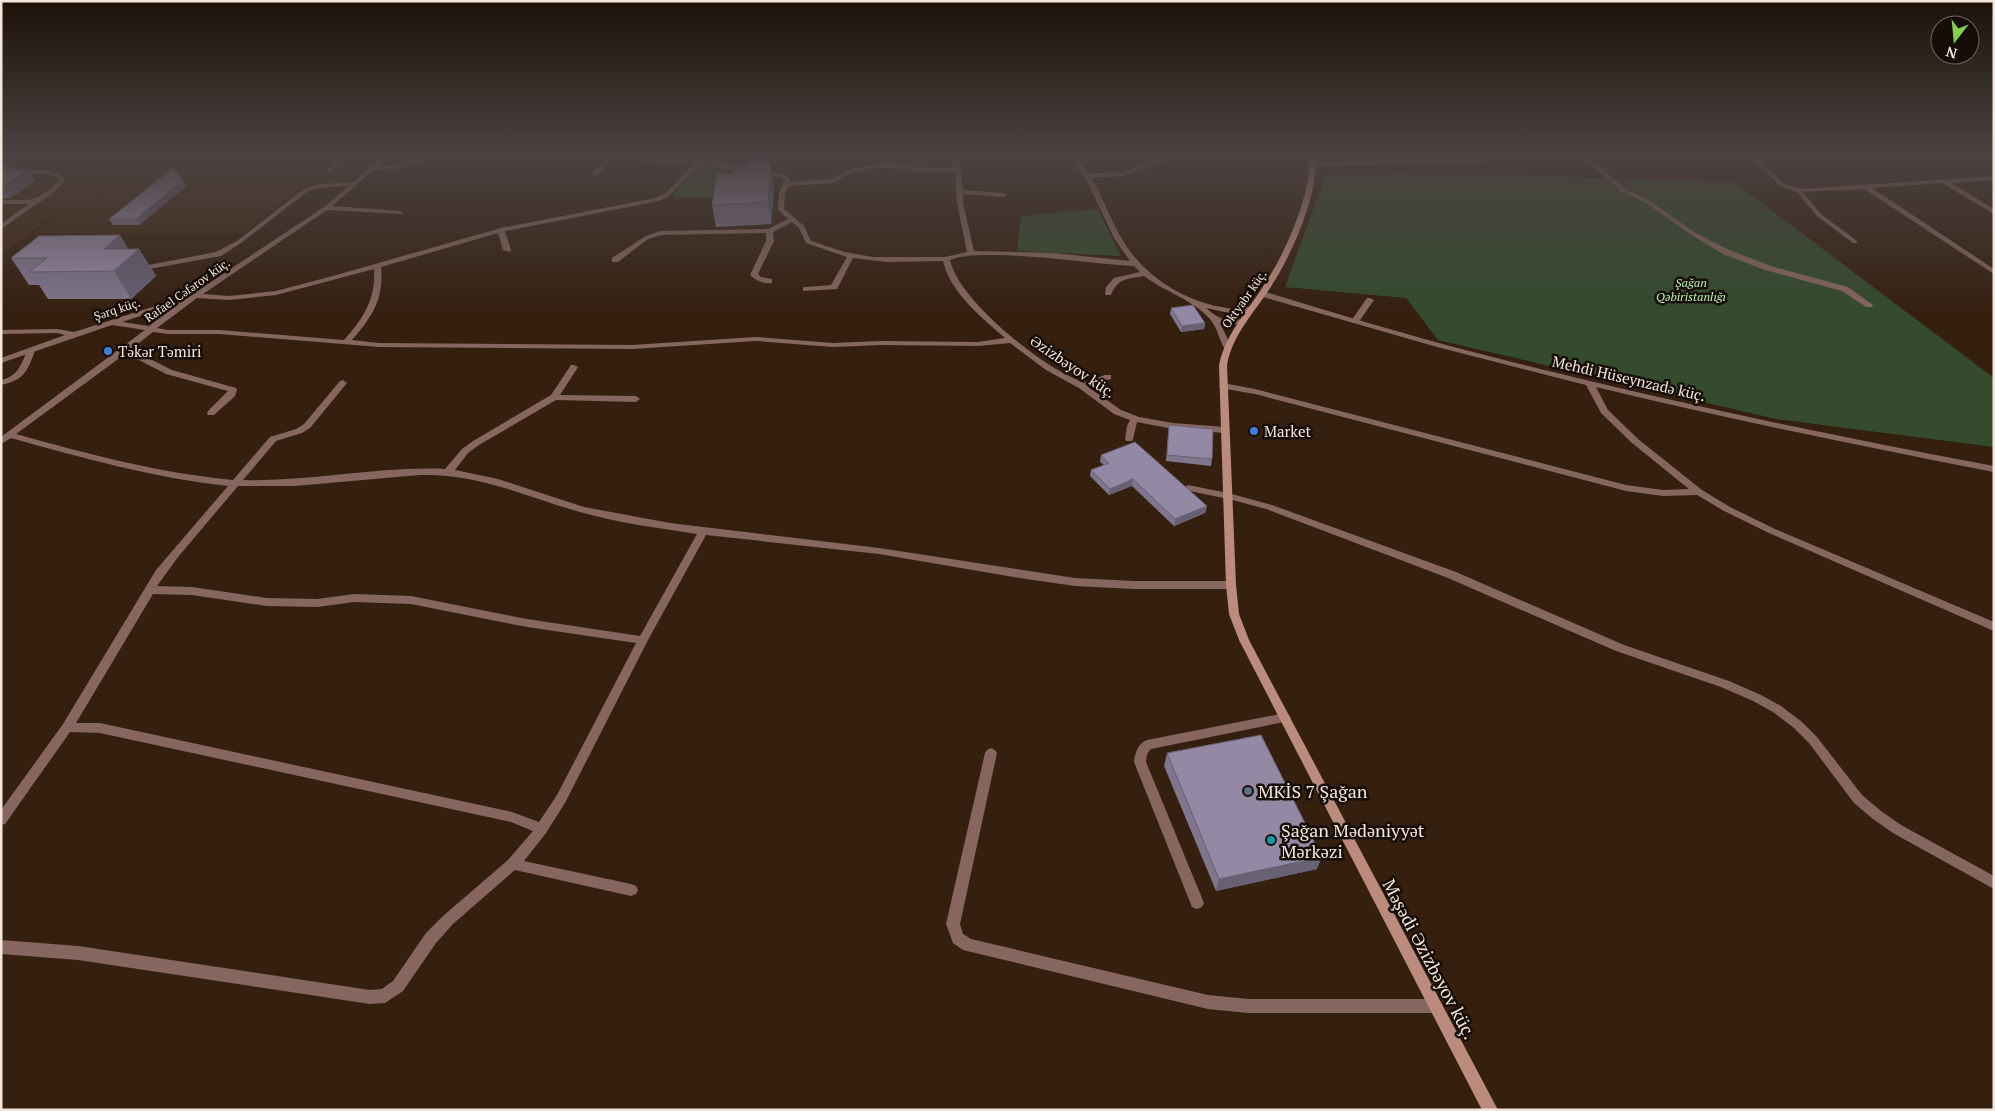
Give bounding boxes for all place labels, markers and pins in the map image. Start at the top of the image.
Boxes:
place label: Təkər Təmiri [118,341,201,361]
marker: Təkər Təmiri [102,345,114,357]
place label: Market [1264,421,1311,441]
marker: Market [1248,425,1260,437]
place label: MKİS 7 Şağan [1258,779,1368,803]
marker: MKİS 7 Şağan [1242,785,1254,797]
place label: Şağan Mədəniyyət Mərkəzi [1281,818,1425,863]
marker: Şağan Mədəniyyət Mərkəzi [1265,834,1277,846]

